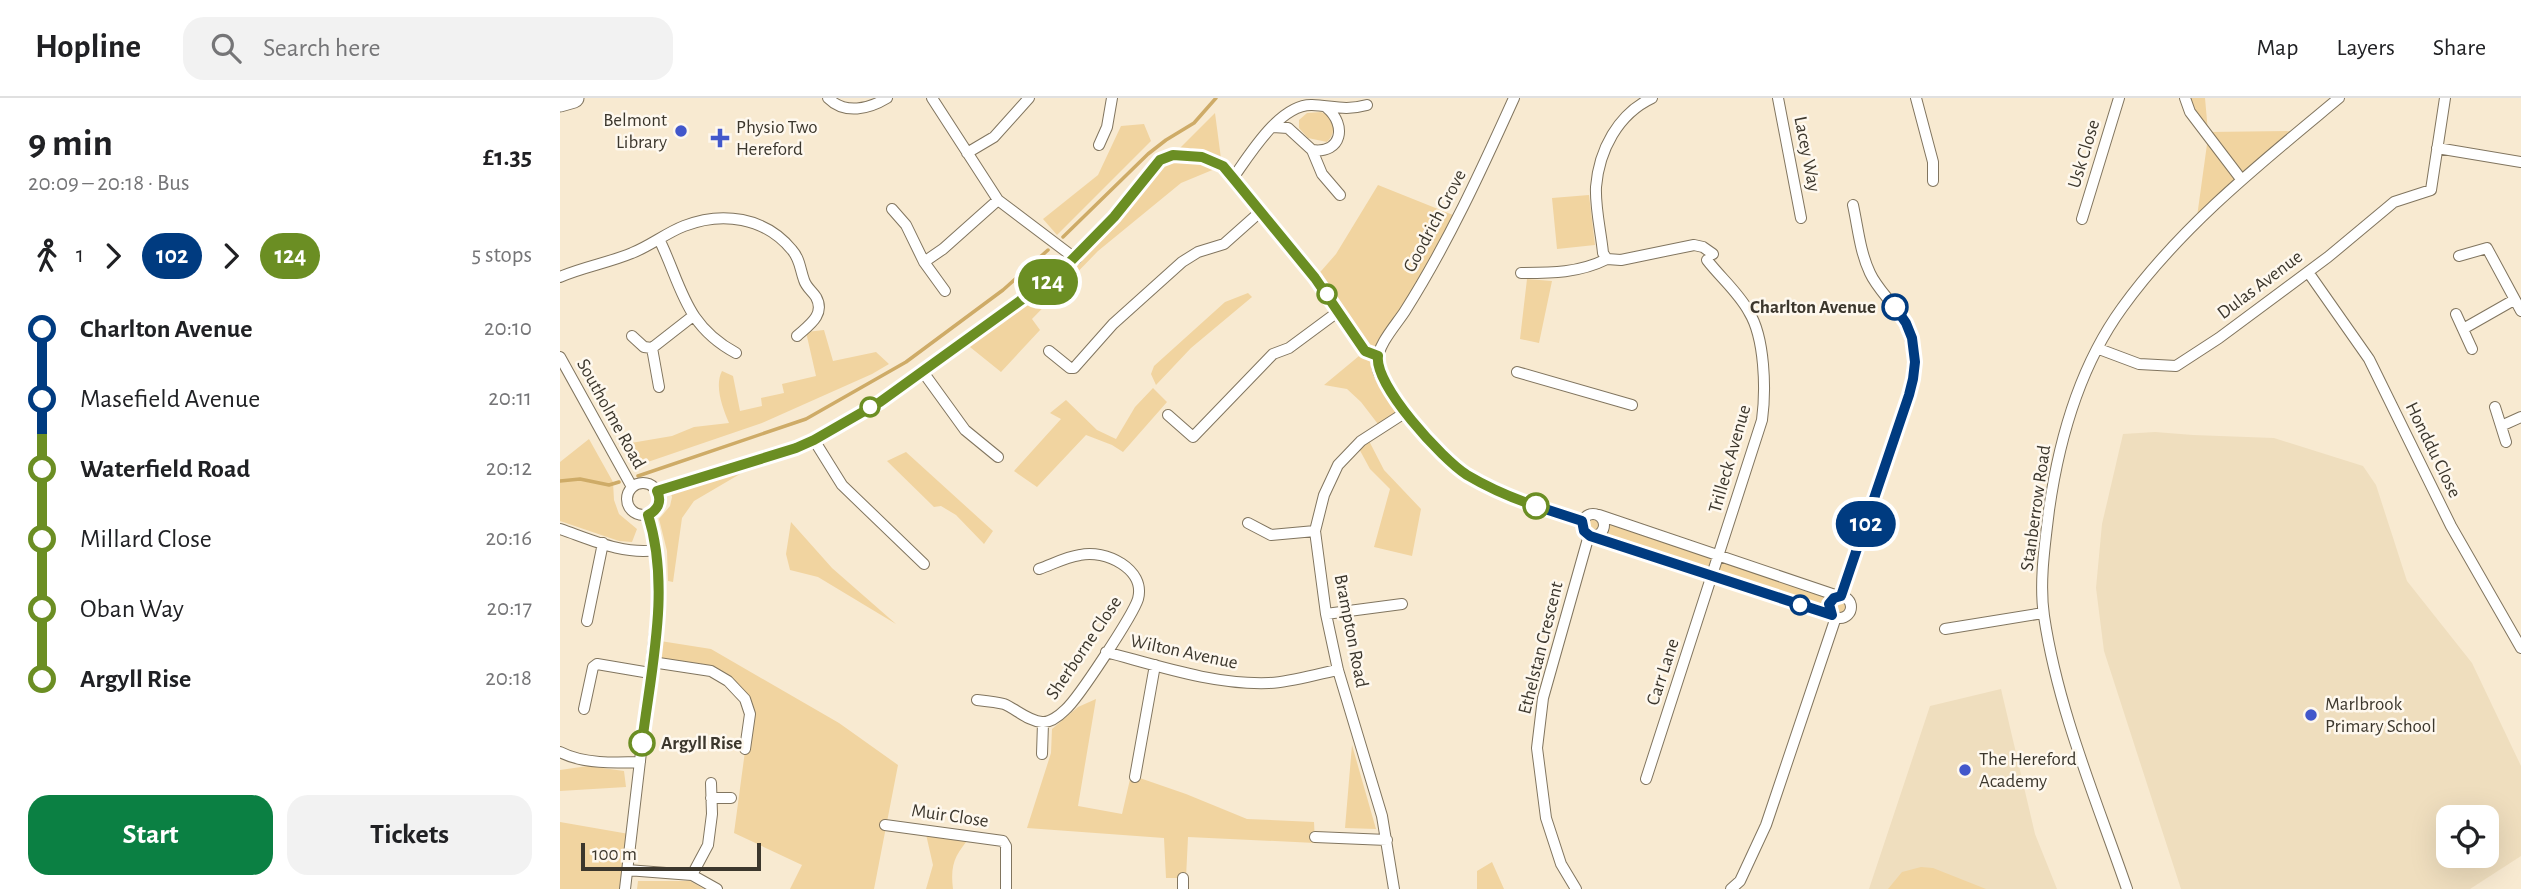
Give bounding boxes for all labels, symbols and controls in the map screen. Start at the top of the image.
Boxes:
search box [183,17,673,80]
icon: search [207,29,245,67]
text: Hopline [35,31,141,64]
text: Search here [263,35,381,61]
text: Map [2256,36,2298,60]
text: Layers [2336,36,2395,60]
text: Share [2433,36,2486,60]
place label: Belmont Library [603,111,667,152]
street label: Lacey Way [1790,115,1824,193]
place label: Physio Two Hereford [736,118,818,159]
street label: Usk Close [2065,118,2103,190]
marker: Belmont Library [673,123,689,139]
text: 9 min [28,125,113,163]
marker: Physio Two Hereford [710,128,730,148]
text: £1.35 [483,144,532,170]
street label: Goodrich Grove [1400,167,1470,275]
text: 20:09 – 20:18 · Bus [28,172,190,195]
icon: walk [28,237,66,275]
icon: forward [94,237,132,275]
icon: forward [212,237,250,275]
text: 1 [76,244,84,267]
text: 102 [156,244,188,268]
text: 124 [274,244,306,268]
text: 5 stops [472,244,532,267]
street label: Dulas Avenue [2214,247,2306,323]
line badge: 124 [1008,259,1088,305]
text: 124 [1032,270,1064,294]
unlabelled marker [1317,284,1337,304]
marker: Charlton Avenue [1882,294,1908,320]
place label: Charlton Avenue [1750,298,1876,317]
text: Charlton Avenue [80,316,252,342]
text: 20:10 [484,317,532,340]
street label: Southolme Road [573,356,649,472]
text: Masefield Avenue [80,386,260,412]
text: 20:11 [488,387,532,410]
unlabelled marker [860,397,880,417]
street label: Honddu Close [2402,399,2464,501]
street label: Trilleck Avenue [1706,403,1754,515]
street label: Stanberrow Road [2018,444,2054,572]
text: Waterfield Road [80,456,250,482]
text: 20:12 [486,457,532,480]
unlabelled marker [1523,493,1549,519]
line badge: 102 [1826,501,1906,547]
text: 102 [1850,512,1882,536]
text: Millard Close [80,526,212,552]
text: 20:16 [485,527,532,550]
street label: Brampton Road [1331,573,1371,689]
street label: Ethelstan Crescent [1515,580,1567,716]
street label: Sherborne Close [1043,593,1125,703]
unlabelled marker [1790,595,1810,615]
text: Oban Way [80,596,184,622]
text: 20:17 [487,597,532,620]
street label: Wilton Avenue [1128,631,1240,673]
street label: Carr Lane [1643,636,1683,708]
text: Argyll Rise [80,666,191,692]
text: 20:18 [485,667,532,690]
place label: Marlbrook Primary School [2325,695,2436,736]
marker: Marlbrook Primary School [2303,707,2319,723]
marker: Argyll Rise [629,730,655,756]
place label: Argyll Rise [661,734,742,753]
place label: The Hereford Academy [1979,750,2077,791]
marker: The Hereford Academy [1957,762,1973,778]
button: Start [28,795,273,875]
button: Tickets [287,795,532,875]
street label: Muir Close [910,801,990,831]
map controls [2436,805,2499,868]
button: locate [2436,805,2499,868]
scale bar [581,840,761,872]
text: 100 m [592,845,637,864]

